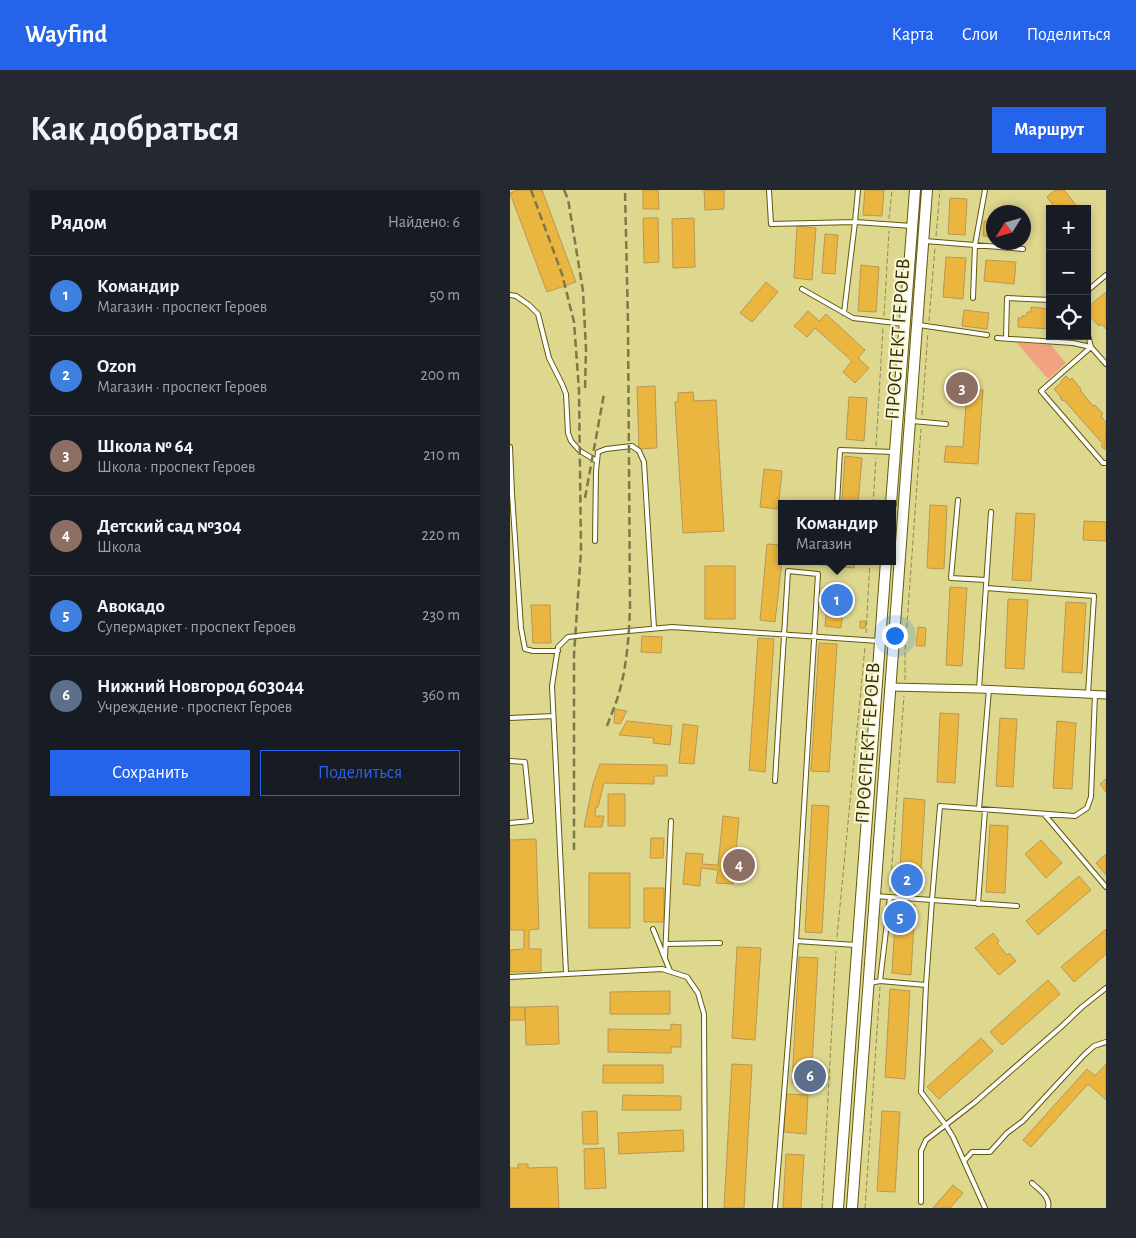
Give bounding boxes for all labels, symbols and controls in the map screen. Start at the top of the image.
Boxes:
text: Wayfind [25,23,107,47]
text: Карта [892,26,934,44]
text: Слои [962,26,998,44]
text: Поделиться [1026,26,1111,44]
button: Маршрут [992,107,1106,153]
text: Как добраться [30,112,239,147]
north arrow [986,205,1031,250]
map controls [1046,205,1091,340]
button: + [1046,205,1091,250]
text: Рядом [50,212,107,233]
text: Найдено: 6 [388,214,460,230]
button: − [1046,250,1091,295]
street label: ПРОСПЕКТ ГЕРОЕВ [882,257,914,421]
text: Командир [97,277,179,296]
text: 1 [63,287,69,303]
text: 50 m [429,287,460,303]
button: locate [1046,295,1091,340]
text: Магазин · проспект Героев [97,299,267,315]
text: Ozon [97,357,136,376]
text: 2 [62,367,70,383]
text: 200 m [420,367,460,383]
pin: 3 [946,369,978,407]
text: Магазин · проспект Героев [97,379,267,395]
text: Школа № 64 [97,437,193,456]
text: 3 [63,447,69,463]
text: 210 m [423,447,460,463]
text: Школа · проспект Героев [97,459,255,475]
popup [778,500,896,565]
text: Командир [796,514,878,533]
text: Детский сад №304 [97,517,242,536]
text: 4 [62,527,70,543]
text: 220 m [422,527,460,543]
text: Магазин [796,536,852,552]
text: Школа [97,539,141,555]
pin: 1 [821,581,853,619]
text: Авокадо [97,597,165,616]
text: 5 [63,607,69,623]
text: 230 m [422,607,460,623]
text: Супермаркет · проспект Героев [97,619,296,635]
your location [882,623,908,649]
street label: ПРОСПЕКТ ГЕРОЕВ [852,661,884,825]
text: Нижний Новгород 603044 [97,677,304,696]
text: 6 [62,687,70,703]
text: 360 m [422,687,460,703]
text: Учреждение · проспект Героев [97,699,292,715]
button: Сохранить [50,750,250,796]
button: Поделиться [260,750,460,796]
pin: 4 [723,846,755,884]
pin: 2 [891,861,923,899]
pin: 5 [884,898,916,936]
pin: 6 [794,1057,826,1095]

